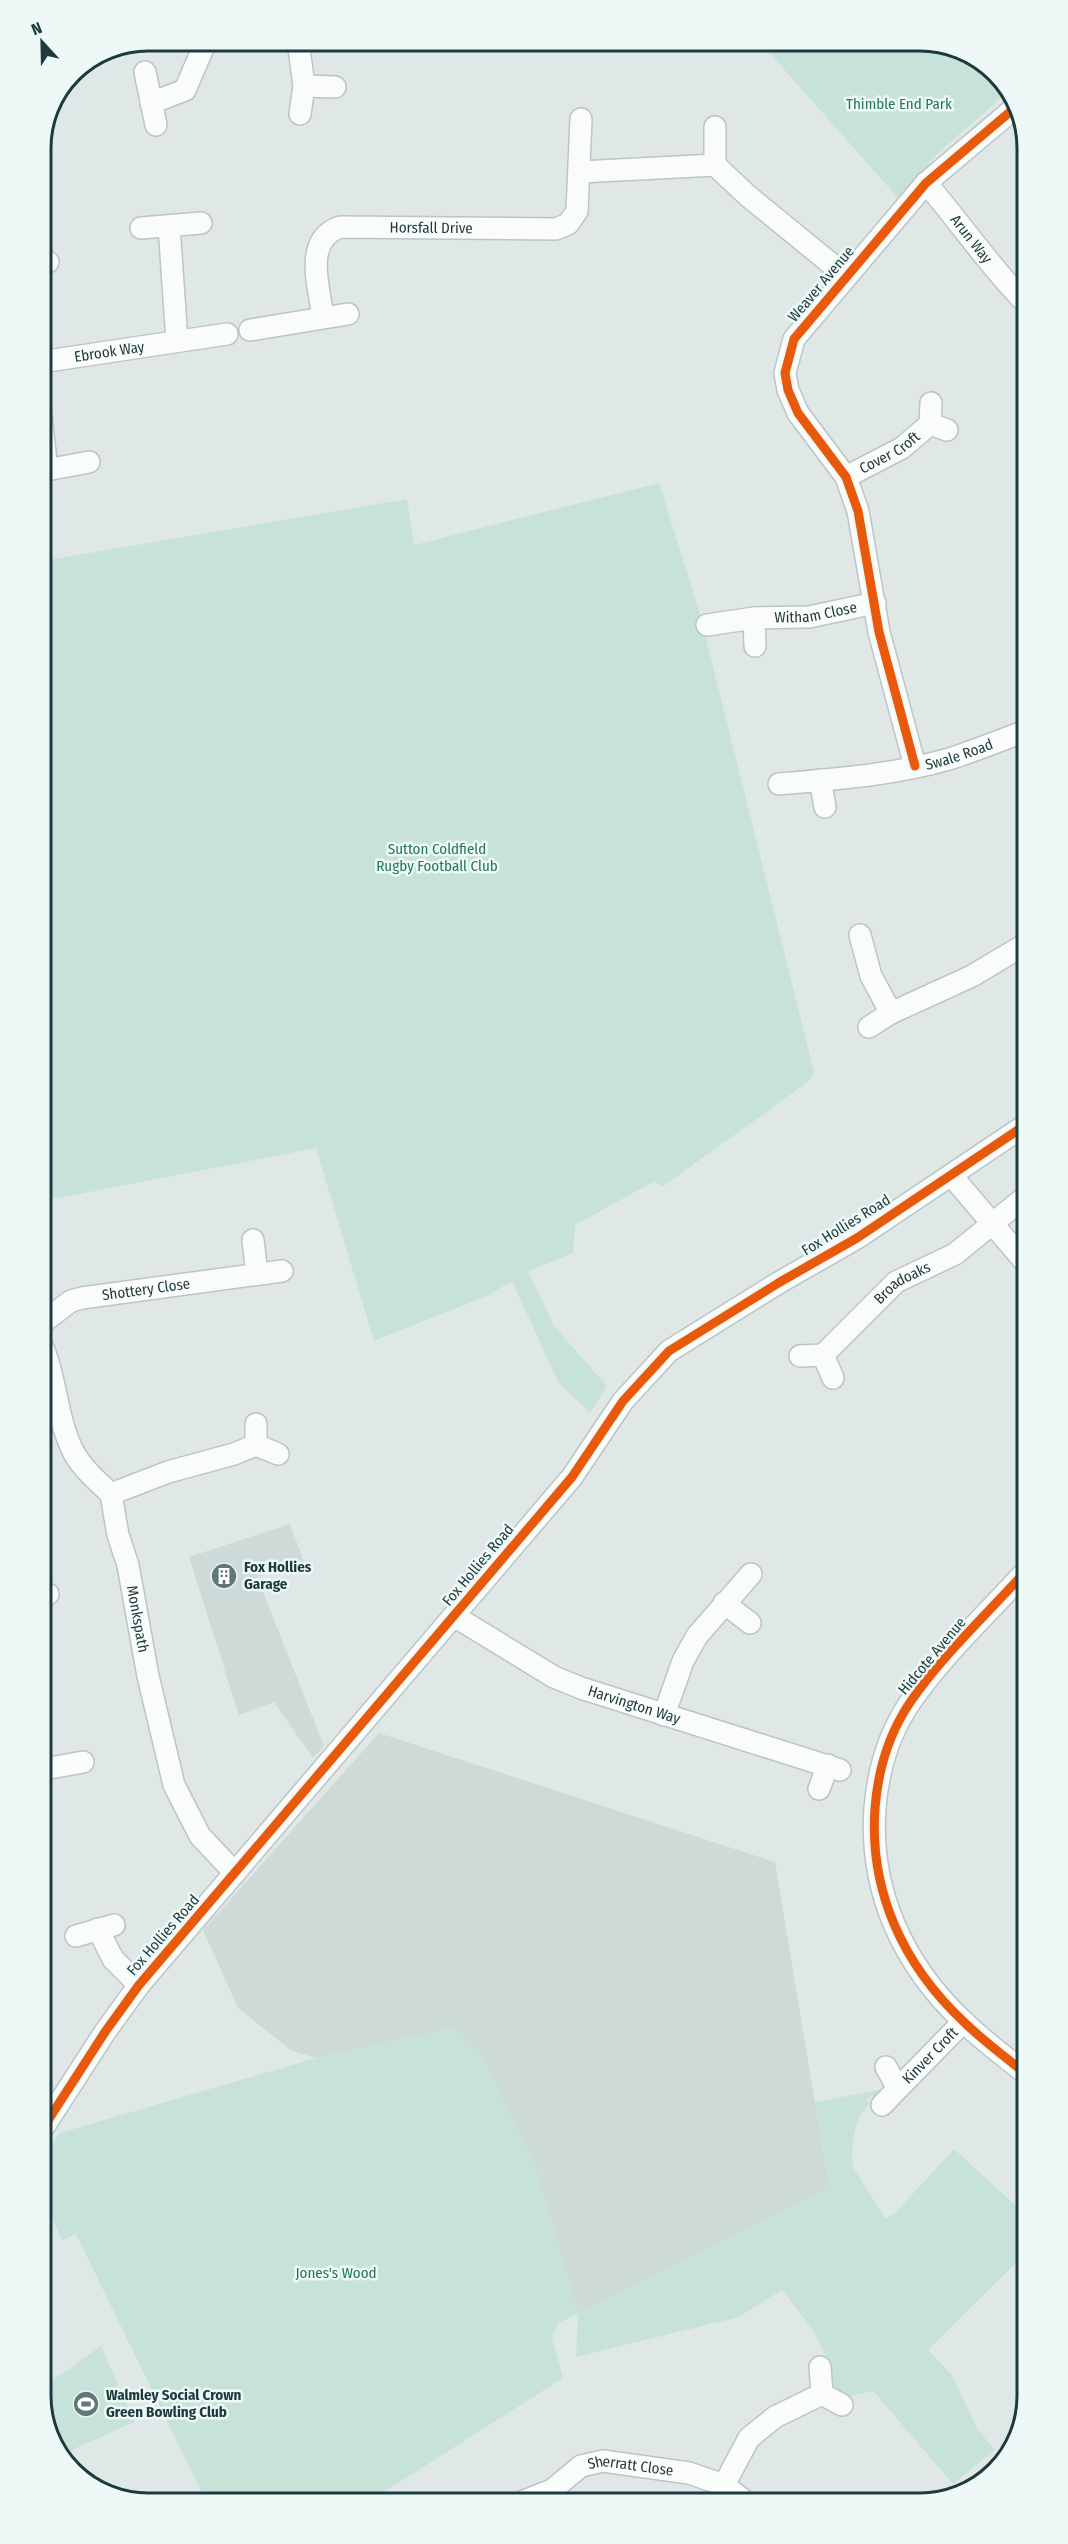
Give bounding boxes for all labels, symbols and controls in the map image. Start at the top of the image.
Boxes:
north arrow [12,12,72,72]
text: N [29,18,45,39]
park label: Thimble End Park [846,95,952,113]
street label: Arun Way [946,211,996,267]
street label: Horsfall Drive [390,218,473,237]
street label: Weaver Avenue [784,242,858,326]
street label: Ebrook Way [73,338,146,366]
street label: Cover Croft [856,428,924,478]
street label: Witham Close [774,598,858,627]
street label: Swale Road [923,735,996,774]
park label: Sutton Coldfield Rugby Football Club [376,840,498,875]
street label: Fox Hollies Road [798,1191,894,1259]
street label: Broadoaks [870,1258,933,1308]
street label: Shottery Close [101,1274,191,1304]
street label: Fox Hollies Road [439,1521,517,1609]
place label: Fox Hollies Garage [244,1558,312,1593]
building icon: Fox Hollies Garage [209,1561,239,1591]
street label: Monkspath [123,1584,153,1654]
street label: Hidcote Avenue [894,1614,970,1698]
street label: Harvington Way [586,1682,683,1728]
street label: Fox Hollies Road [123,1891,203,1979]
street label: Kinver Croft [899,2024,962,2088]
park label: Jones's Wood [295,2264,377,2282]
place label: Walmley Social Crown Green Bowling Club [106,2386,242,2421]
sports icon: Walmley Social Crown Green Bowling Club [71,2389,101,2419]
street label: Sherratt Close [586,2452,675,2480]

